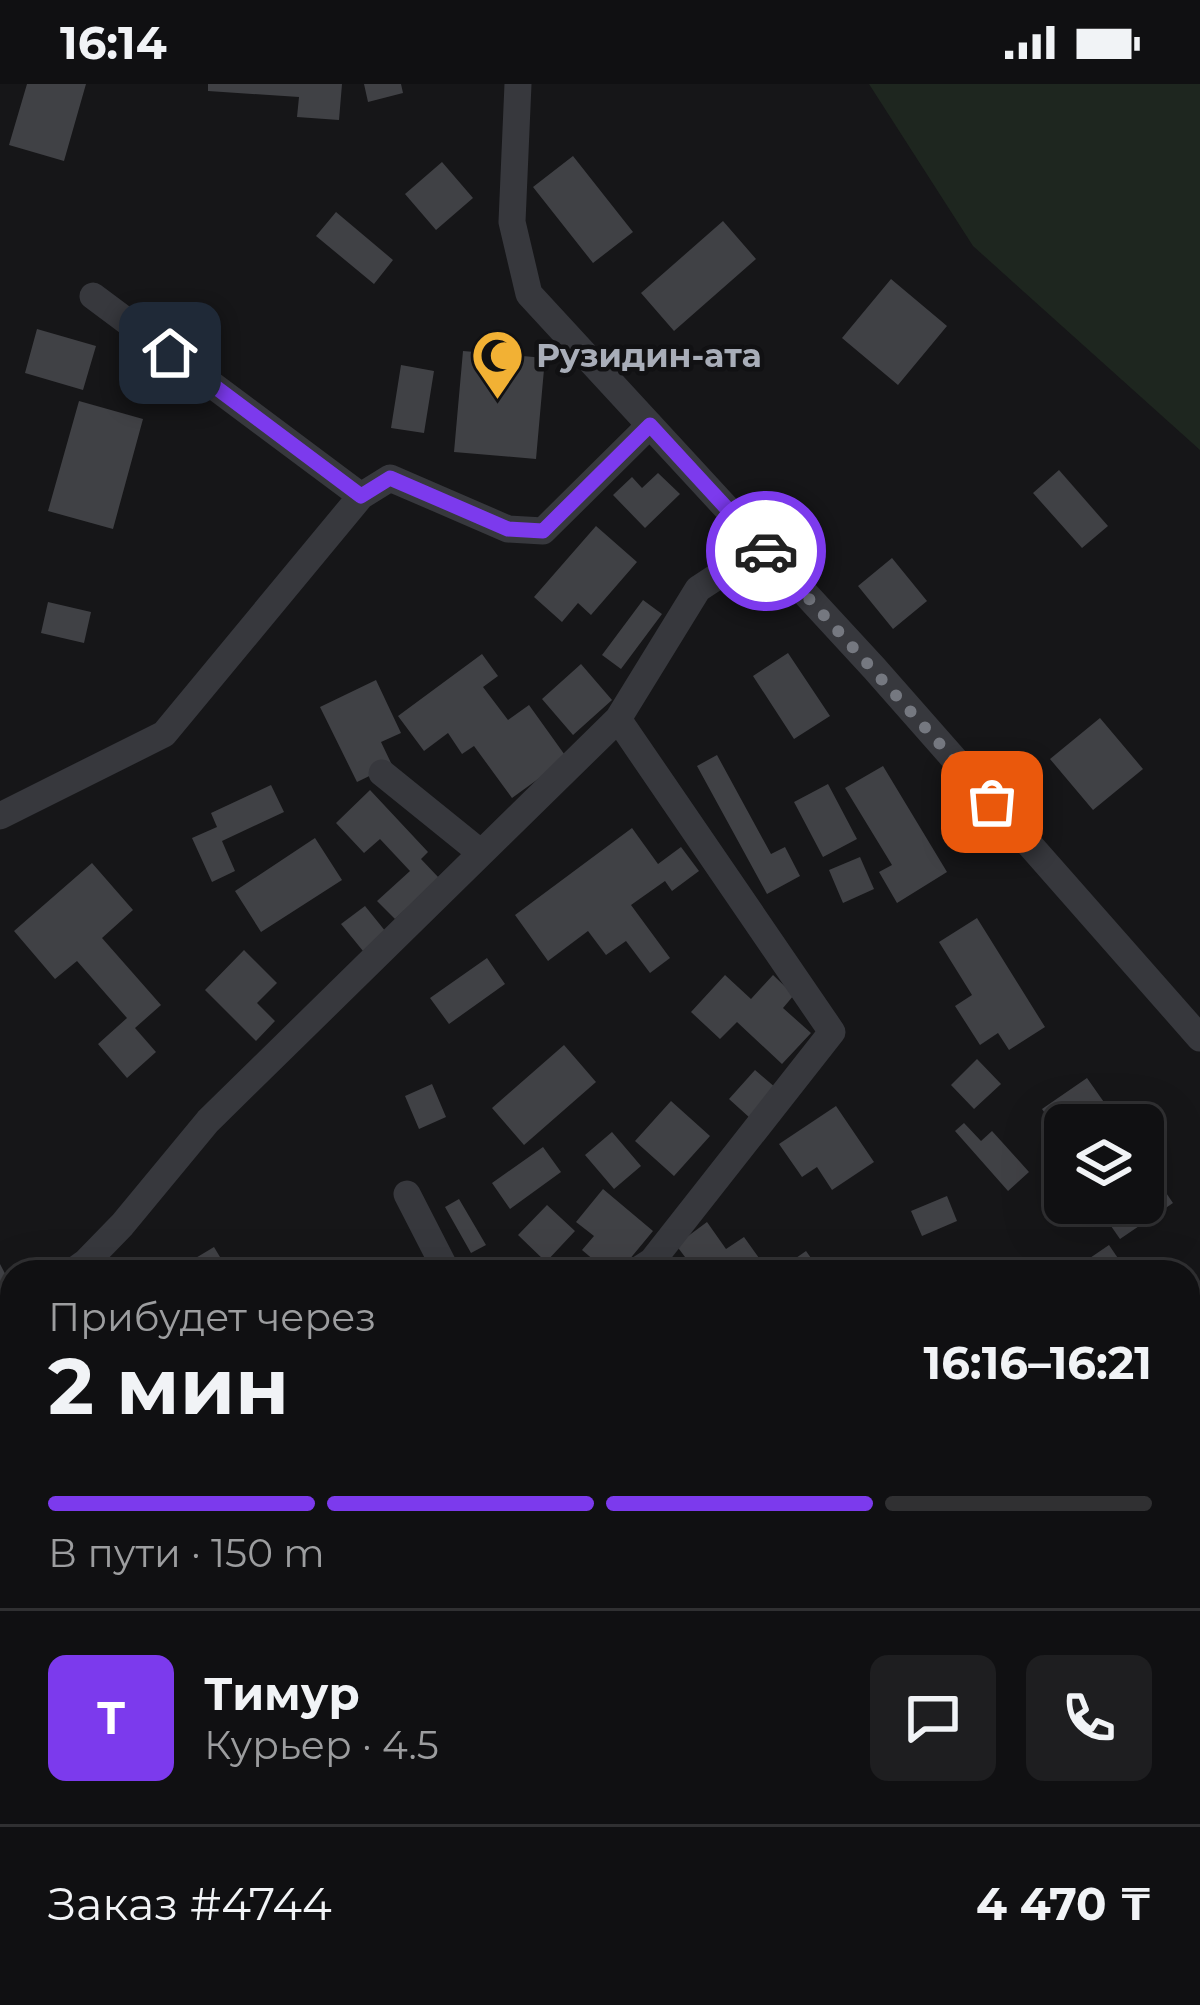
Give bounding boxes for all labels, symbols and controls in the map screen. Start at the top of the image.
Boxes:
text: 16:14 [60,15,167,70]
pin [119,302,221,404]
icon: home [137,320,203,386]
mosque icon: Рузидин-ата [469,327,525,401]
place label: Рузидин-ата [536,335,762,375]
courier [706,491,826,611]
icon: car [733,518,799,584]
pin [941,751,1043,853]
icon: bag [959,769,1025,835]
map controls [1044,1104,1164,1224]
button: layers [1044,1104,1164,1224]
text: Прибудет через [48,1293,376,1341]
text: 16:16–16:21 [924,1335,1152,1390]
text: 2 мин [48,1338,289,1434]
text: В пути · 150 m [48,1529,325,1577]
button: chat [870,1655,996,1781]
button: phone [1026,1655,1152,1781]
text: Тимур [204,1666,360,1721]
text: Т [97,1690,125,1745]
text: Курьер · 4.5 [204,1721,439,1769]
text: Заказ #4744 [48,1876,332,1931]
text: 4 470 ₸ [976,1876,1152,1931]

